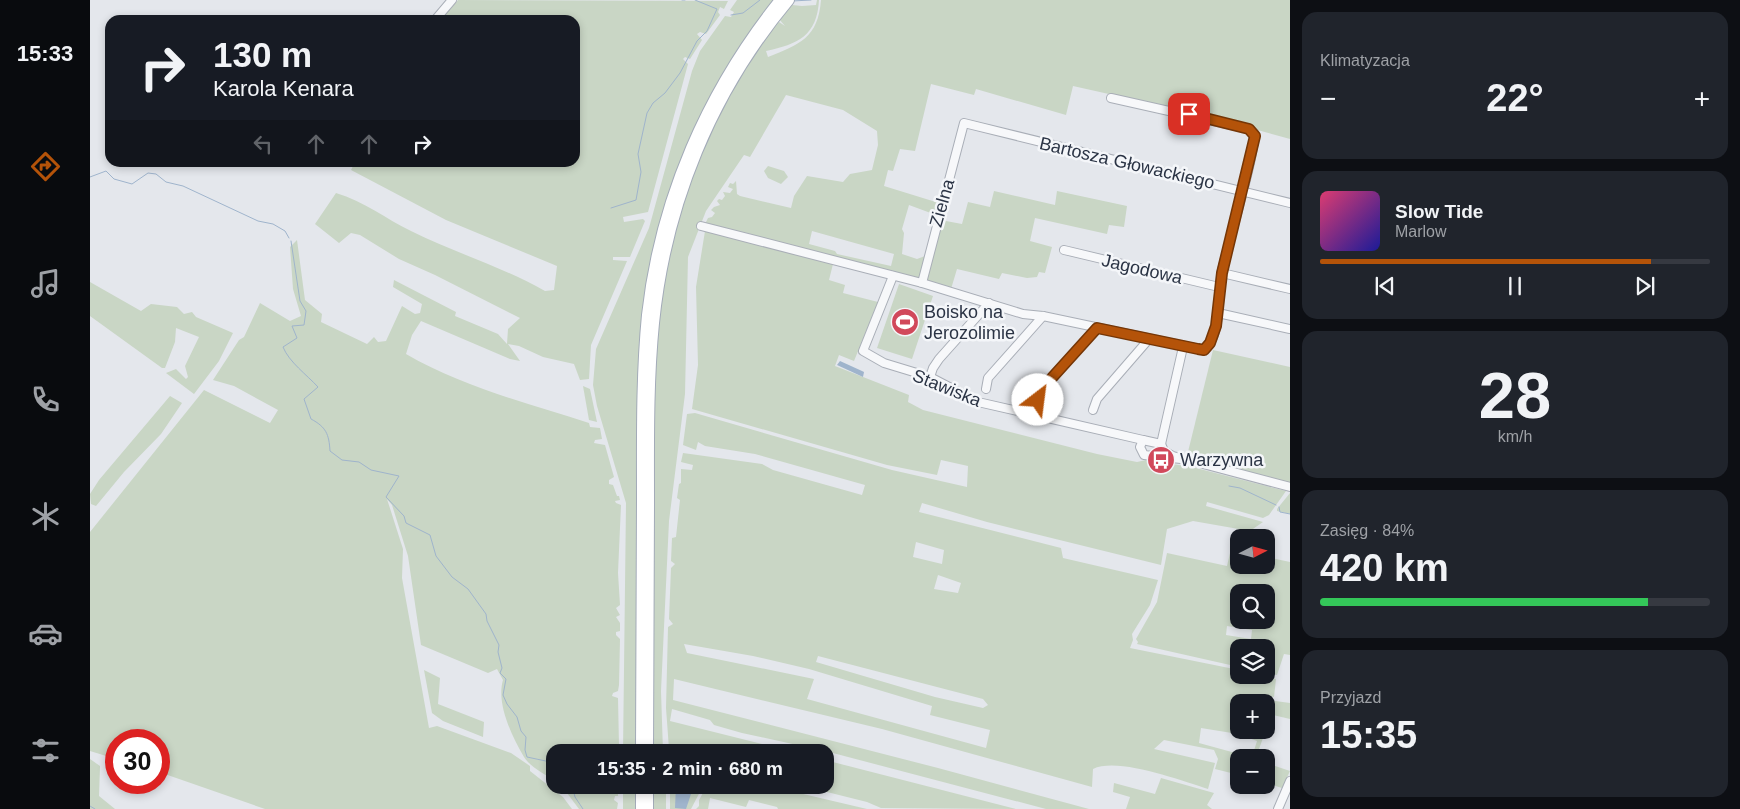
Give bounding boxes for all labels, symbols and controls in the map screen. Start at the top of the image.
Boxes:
icon: right [130,35,195,100]
text: 130 m [213,35,312,74]
text: 15:33 [17,41,73,66]
text: Klimatyzacja [1320,52,1410,69]
text: Karola Kenara [213,76,354,101]
text: 22° [1486,77,1544,119]
text: − [1320,83,1336,114]
text: + [1694,83,1710,114]
pin [1168,93,1210,135]
icon: arrive [1175,100,1203,128]
icon: left [249,130,277,158]
icon: ahead [302,130,330,158]
icon: ahead [355,130,383,158]
icon: right [408,130,436,158]
street label: Bartosza Głowackiego [1037,133,1217,193]
icon: directions [28,149,63,184]
street label: Zielna [926,176,959,229]
text: Slow Tide [1395,201,1483,222]
text: Marlow [1395,223,1447,240]
street label: Jagodowa [1100,250,1185,288]
icon: music [28,266,63,301]
icon: previous [1371,272,1399,300]
icon: pause [1501,272,1529,300]
icon: next [1631,272,1659,300]
place label: Boisko na Jerozolimie [924,302,1015,343]
sports icon: Boisko na Jerozolimie [890,307,920,337]
text: 28 [1479,359,1551,432]
street label: Stawiska [910,365,985,411]
position arrow [1011,373,1063,425]
icon: phone [28,382,63,417]
text: km/h [1498,428,1532,445]
bus stop icon: Warzywna [1146,445,1176,475]
place label: Warzywna [1180,450,1264,470]
icon: climate [28,499,63,534]
text: Zasięg · 84% [1320,522,1414,539]
north arrow [1230,529,1275,574]
map controls [1230,529,1275,794]
text: 420 km [1320,547,1449,589]
button: search [1230,584,1275,629]
icon: car [28,616,63,651]
button: layers [1230,639,1275,684]
text: Przyjazd [1320,689,1381,706]
button: + [1230,694,1275,739]
text: 15:35 [1320,714,1417,756]
speed limit sign: 30 [105,729,170,794]
icon: filters [28,733,63,768]
button: − [1230,749,1275,794]
text: 15:35 · 2 min · 680 m [597,758,783,779]

